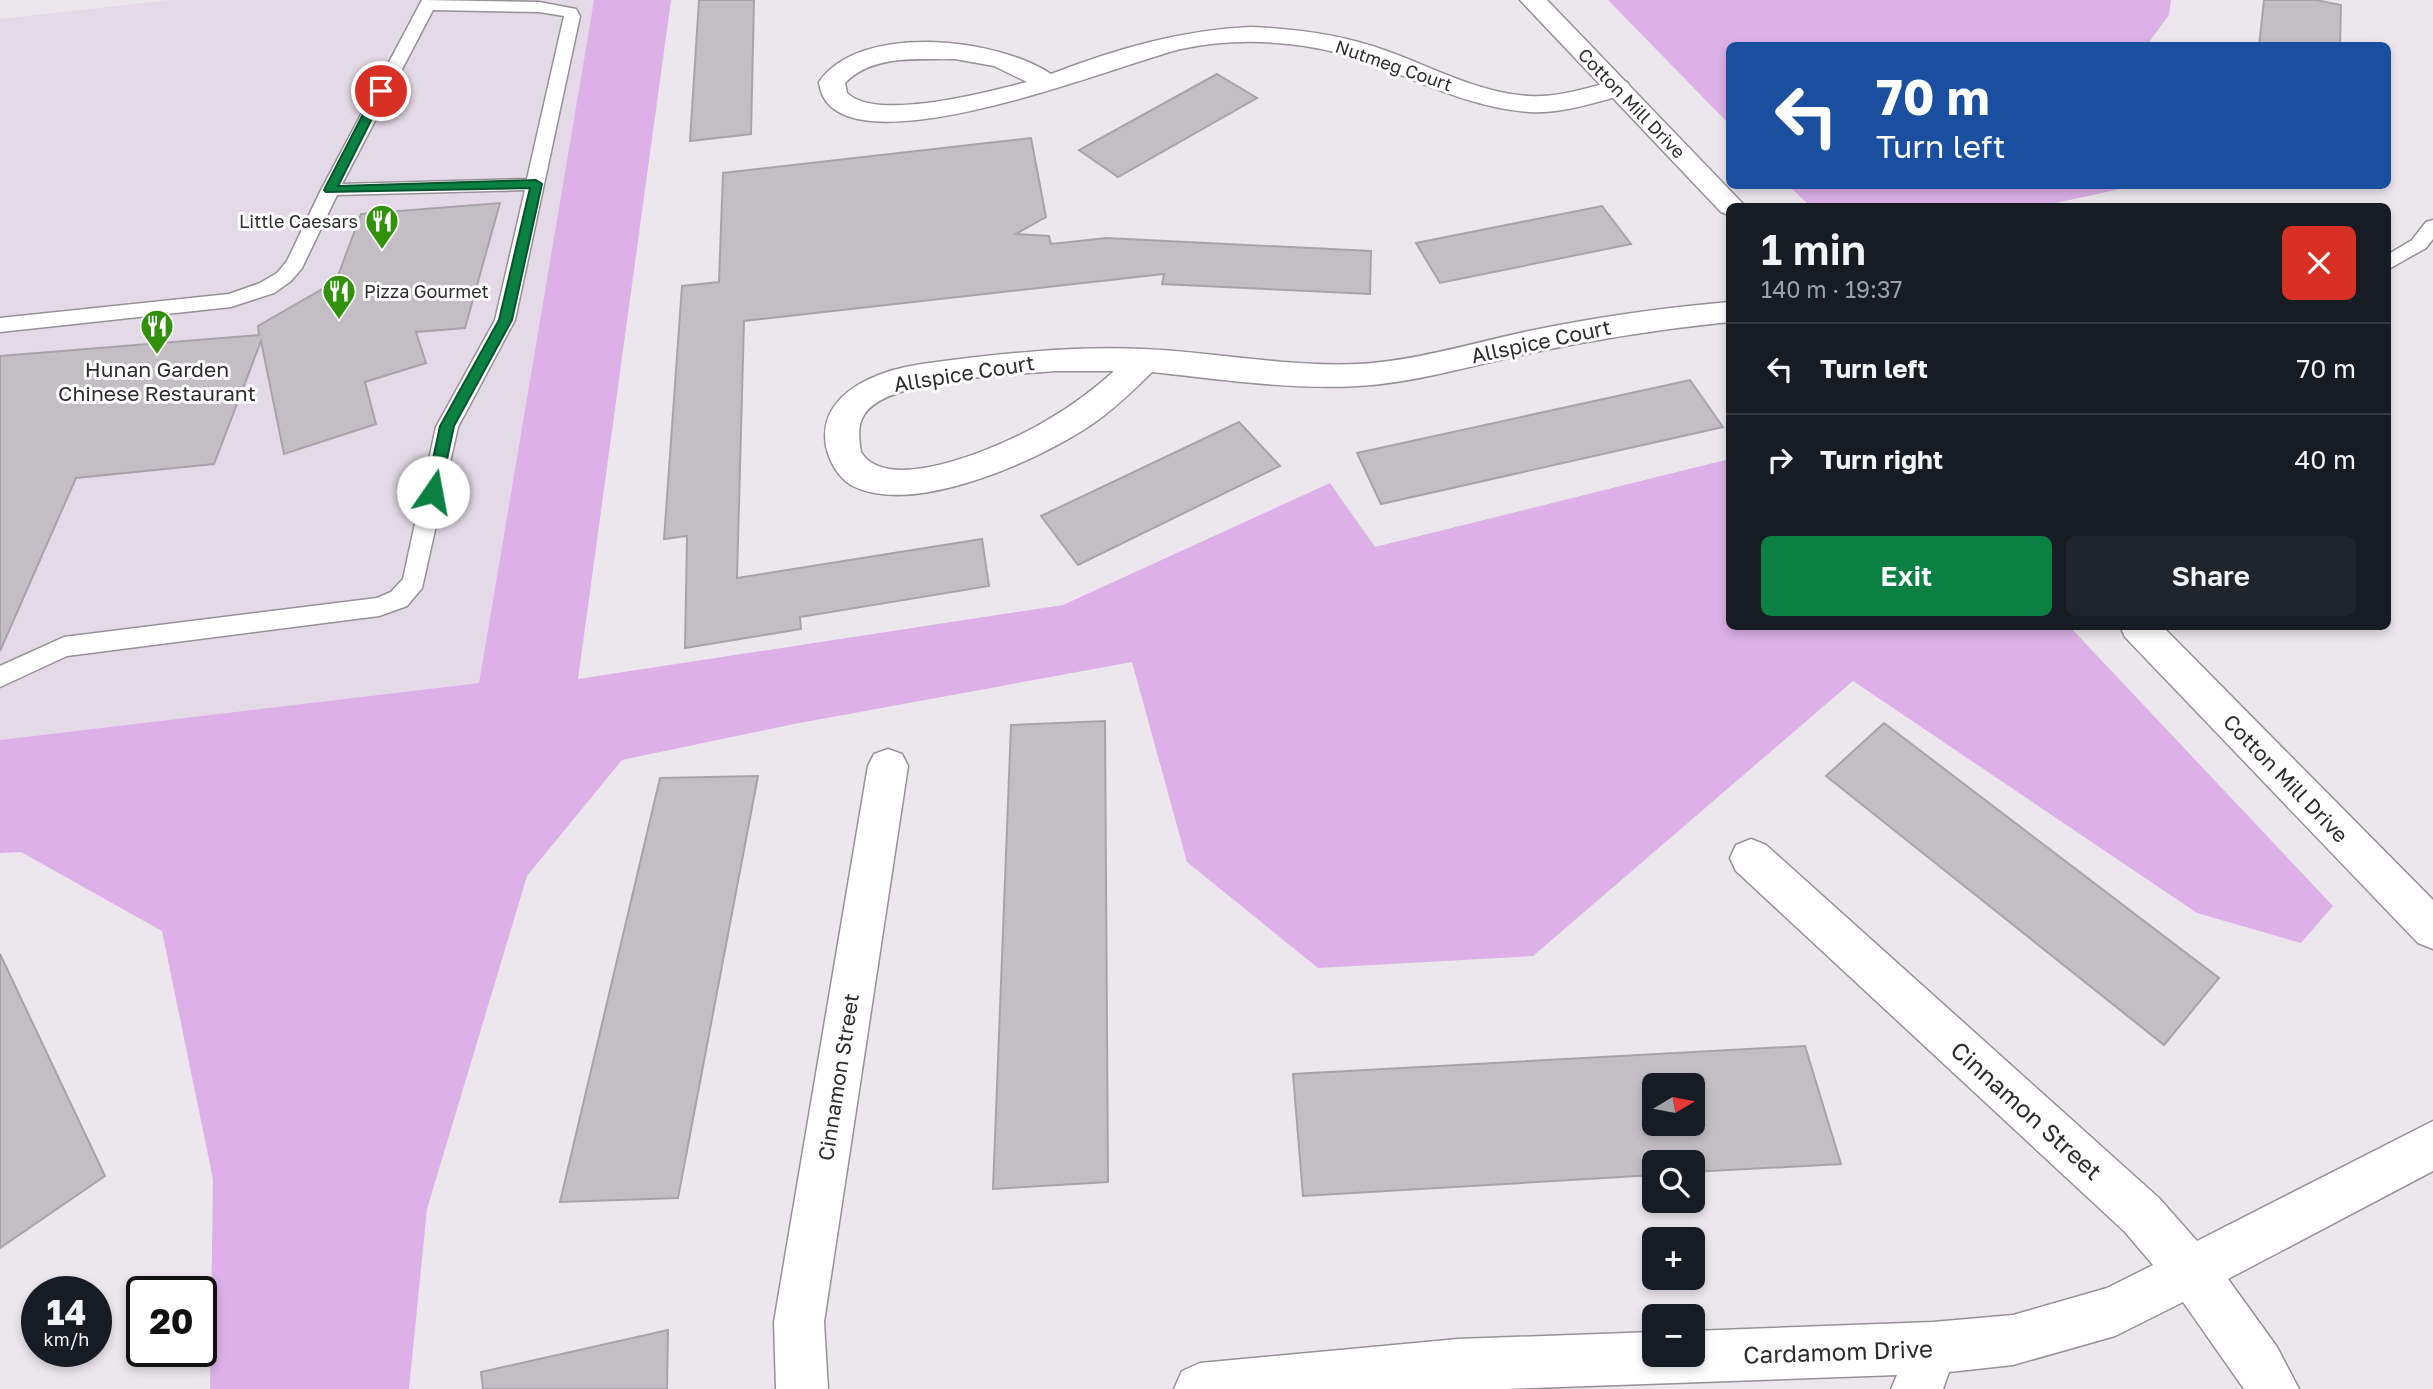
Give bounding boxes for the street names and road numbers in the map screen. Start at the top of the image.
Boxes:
street label: Nutmeg Court [1333,35,1455,95]
street label: Cotton Mill Drive [1574,43,1690,163]
street label: Allspice Court [1469,313,1613,369]
street label: Allspice Court [892,349,1036,397]
street label: Cotton Mill Drive [2218,708,2354,848]
street label: Cinnamon Street [812,991,864,1163]
street label: Cinnamon Street [1945,1035,2109,1185]
street label: Cardamom Drive [1743,1333,1933,1369]

